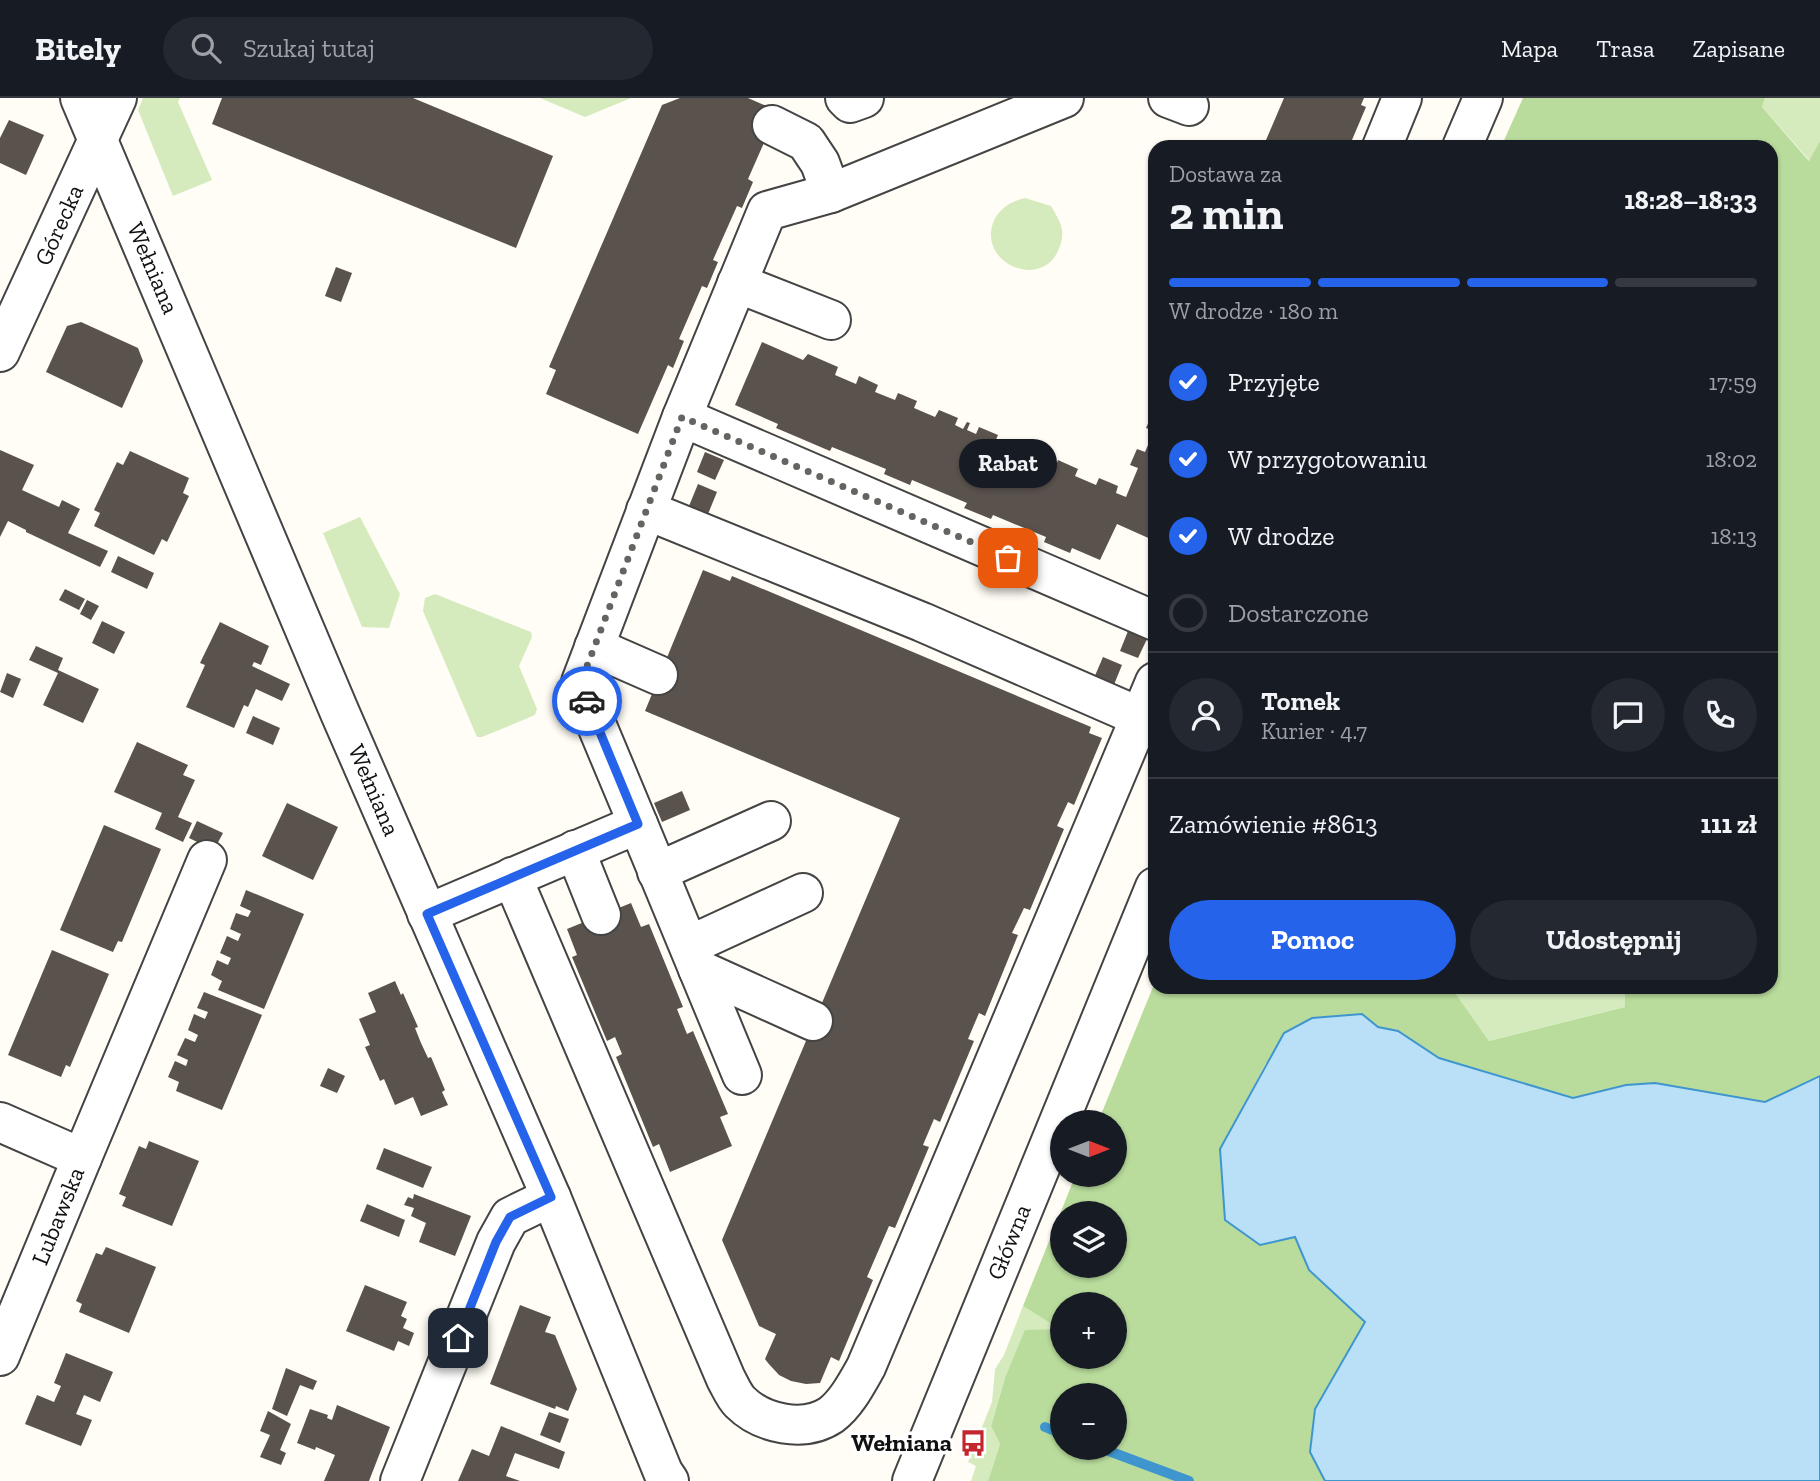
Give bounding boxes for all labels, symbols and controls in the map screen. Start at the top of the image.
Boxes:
search box [163,17,653,80]
text: Bitely [35,29,121,68]
icon: search [187,29,225,67]
text: Szukaj tutaj [243,32,375,64]
text: Mapa [1501,34,1558,63]
text: Trasa [1596,34,1655,63]
text: Zapisane [1693,34,1785,63]
text: Dostawa za [1169,160,1282,188]
street label: Górecka [28,180,89,270]
text: 18:28–18:33 [1624,184,1757,216]
text: 2 min [1169,186,1284,241]
street label: Wełniana [121,218,186,318]
text: W drodze · 180 m [1169,297,1338,325]
icon: check [1169,363,1207,401]
text: Przyjęte [1228,366,1320,398]
text: 17:59 [1709,368,1757,396]
callout: Rabat [959,439,1057,488]
icon: check [1169,440,1207,478]
text: W przygotowaniu [1228,443,1427,475]
text: 18:02 [1706,445,1757,473]
text: Rabat [978,449,1038,477]
icon: check [1169,517,1207,555]
text: W drodze [1228,520,1334,552]
text: 18:13 [1711,522,1757,550]
pin [978,528,1038,588]
icon: bag [989,539,1027,577]
text: Dostarczone [1228,597,1369,629]
courier [552,666,622,736]
button: person [1169,678,1243,752]
button: chat [1591,678,1665,752]
button: phone [1683,678,1757,752]
icon: car [568,682,606,720]
text: Tomek [1261,685,1340,717]
text: Kurier · 4.7 [1261,717,1367,745]
street label: Wełniana [342,740,407,840]
text: Zamówienie #8613 [1169,808,1378,840]
text: 111 zł [1701,808,1757,840]
button: Pomoc [1169,900,1456,980]
button: Udostępnij [1470,900,1757,980]
north arrow [1050,1110,1127,1186]
map controls [1050,1110,1127,1460]
street label: Lubawska [25,1162,90,1269]
street label: Główna [980,1199,1037,1284]
button: layers [1050,1201,1127,1278]
button: + [1050,1292,1127,1369]
pin [428,1308,488,1368]
icon: home [439,1319,477,1357]
button: − [1050,1383,1127,1460]
place label: Wełniana [851,1428,952,1457]
bus stop icon: Wełniana [958,1428,988,1458]

